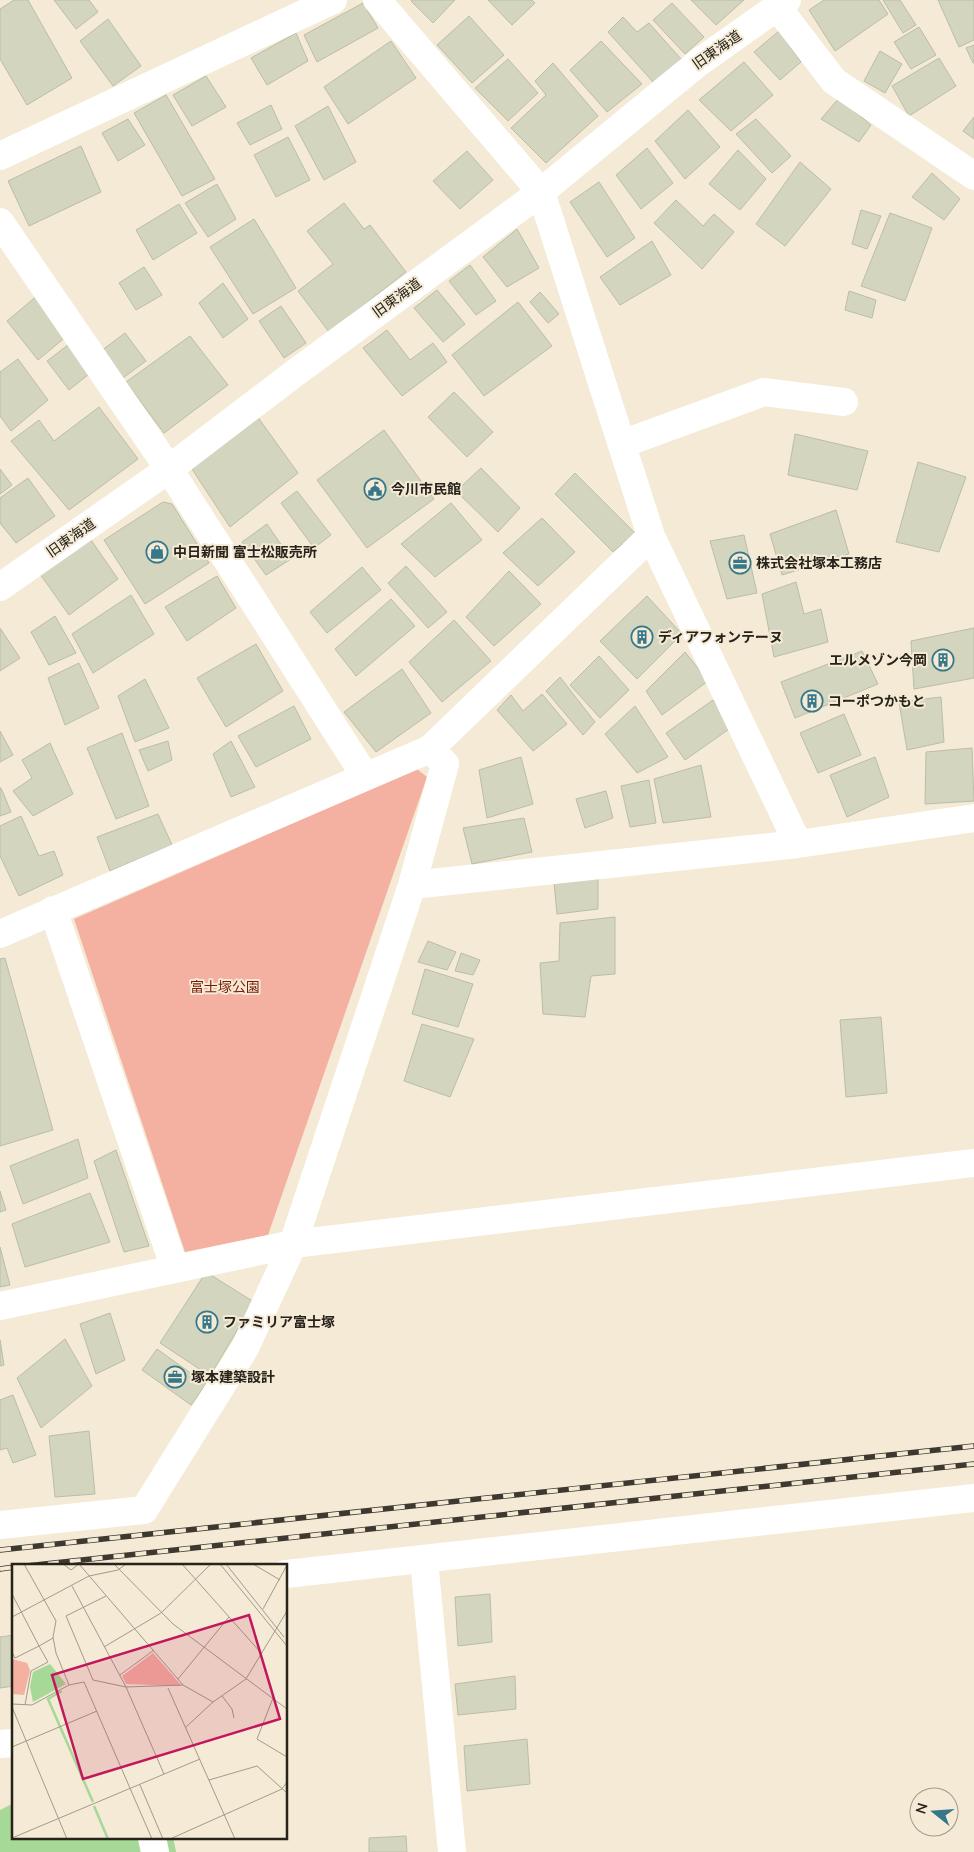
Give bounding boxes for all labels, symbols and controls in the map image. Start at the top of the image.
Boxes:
street label: 旧東海道 [689,26,745,74]
street label: 旧東海道 [369,274,425,322]
public building icon: 今川市民館 [363,477,387,501]
place label: 今川市民館 [391,480,461,499]
street label: 旧東海道 [43,514,99,562]
shop icon: 中日新聞 富士松販売所 [145,540,169,564]
place label: 中日新聞 富士松販売所 [173,543,317,562]
office icon: 株式会社塚本工務店 [728,551,752,575]
place label: 株式会社塚本工務店 [756,554,882,573]
building icon: ディアフォンテーヌ [630,625,654,649]
place label: ディアフォンテーヌ [658,628,783,647]
building icon: エルメゾン今岡 [931,648,955,672]
place label: エルメゾン今岡 [829,651,927,670]
building icon: コーポつかもと [800,689,824,713]
place label: コーポつかもと [828,692,926,711]
park label: 富士塚公園 [190,978,260,997]
building icon: ファミリア富士塚 [195,1310,219,1334]
place label: ファミリア富士塚 [223,1313,335,1332]
office icon: 塚本建築設計 [163,1365,187,1389]
place label: 塚本建築設計 [191,1368,275,1387]
inset map [12,1564,288,1840]
north arrow [909,1787,959,1837]
text: N [911,1801,933,1816]

